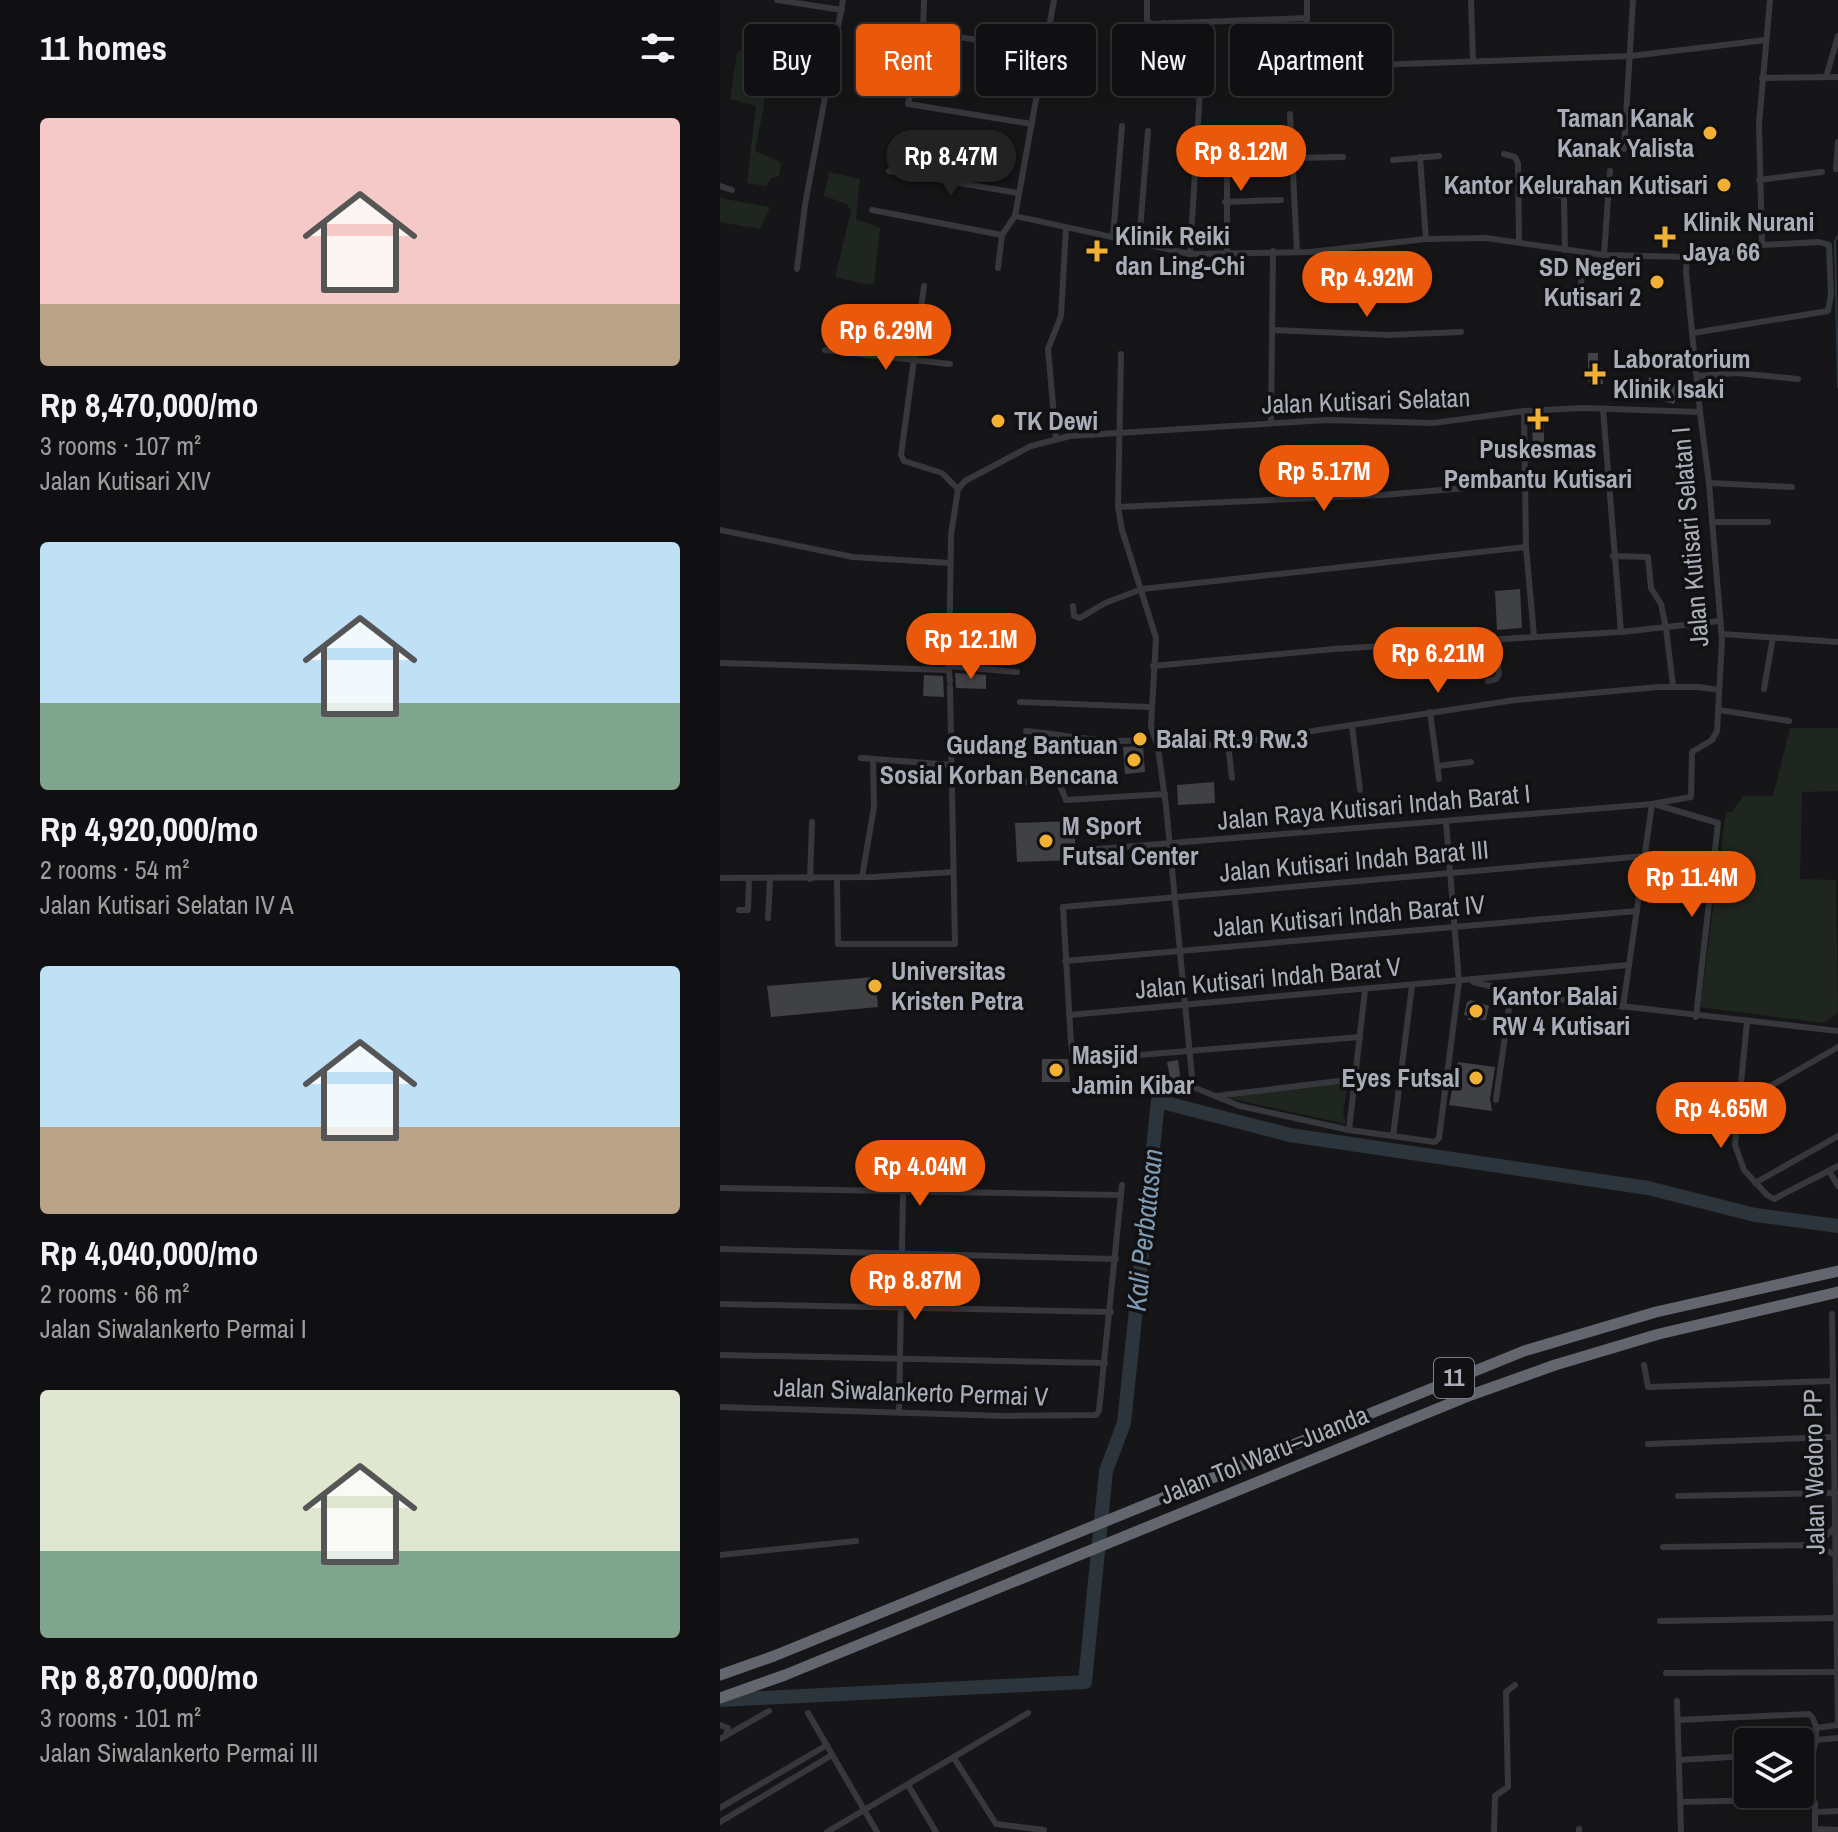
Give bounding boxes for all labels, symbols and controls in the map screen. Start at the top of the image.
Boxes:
chip: Buy [744,24,840,96]
chip: Rent [856,24,960,96]
chip: Filters [976,24,1096,96]
chip: New [1112,24,1214,96]
chip: Apartment [1230,24,1392,96]
text: 11 homes [40,25,167,71]
icon: filters [636,26,680,70]
place label: Taman Kanak Kanak Yalista [1557,100,1694,165]
marker: Taman Kanak Kanak Yalista [1701,124,1719,142]
pin: Rp 8.12M [1158,125,1324,193]
pin: Rp 8.47M [868,130,1034,198]
text: Rp 8.12M [1194,133,1288,168]
text: Rp 8.47M [904,138,998,173]
place label: Kantor Kelurahan Kutisari [1444,167,1708,202]
icon: home [288,170,432,314]
marker: Kantor Kelurahan Kutisari [1715,176,1733,194]
place label: Klinik Nurani Jaya 66 [1683,204,1815,269]
place label: Klinik Reiki dan Ling-Chi [1115,218,1245,283]
marker: Klinik Nurani Jaya 66 [1654,226,1676,248]
marker: Klinik Reiki dan Ling-Chi [1086,240,1108,262]
place label: SD Negeri Kutisari 2 [1539,249,1641,314]
pin: Rp 4.92M [1284,251,1450,319]
text: Rp 4.92M [1320,259,1414,294]
marker: SD Negeri Kutisari 2 [1648,273,1666,291]
pin: Rp 6.29M [803,304,969,372]
text: Rp 6.29M [839,312,933,347]
place label: Laboratorium Klinik Isaki [1613,341,1750,406]
marker: Laboratorium Klinik Isaki [1584,363,1606,385]
street label: Jalan Kutisari Selatan [1261,379,1471,422]
text: Rp 8,470,000/mo [40,382,259,428]
place label: TK Dewi [1014,403,1098,438]
marker: Puskesmas Pembantu Kutisari [1527,408,1549,430]
marker: TK Dewi [989,412,1007,430]
street label: Jalan Kutisari Selatan I [1662,426,1717,648]
text: 3 rooms · 107 m² [40,428,201,463]
place label: Puskesmas Pembantu Kutisari [1444,431,1632,496]
pin: Rp 5.17M [1241,445,1407,513]
text: Rp 5.17M [1277,453,1371,488]
text: Jalan Kutisari XIV [40,463,211,498]
icon: home [288,594,432,738]
pin: Rp 12.1M [888,613,1054,681]
text: Rp 12.1M [924,621,1018,656]
pin: Rp 6.21M [1355,627,1521,695]
text: Rp 6.21M [1391,635,1485,670]
place label: Balai Rt.9 Rw.3 [1156,721,1308,756]
place label: Gudang Bantuan Sosial Korban Bencana [880,727,1118,792]
marker: Balai Rt.9 Rw.3 [1131,730,1149,748]
marker: Gudang Bantuan Sosial Korban Bencana [1125,751,1143,769]
street label: Jalan Raya Kutisari Indah Barat I [1216,775,1532,838]
text: Rp 4,920,000/mo [40,806,259,852]
place label: M Sport Futsal Center [1062,808,1199,873]
street label: Jalan Kutisari Indah Barat III [1218,831,1490,890]
marker: M Sport Futsal Center [1037,832,1055,850]
pin: Rp 11.4M [1609,851,1775,919]
text: 2 rooms · 54 m² [40,852,189,887]
text: Rp 11.4M [1646,859,1738,894]
street label: Jalan Kutisari Indah Barat IV [1212,886,1487,945]
text: Jalan Kutisari Selatan IV A [40,887,294,922]
street label: Jalan Kutisari Indah Barat V [1134,948,1403,1007]
place label: Universitas Kristen Petra [891,953,1024,1018]
marker: Universitas Kristen Petra [866,977,884,995]
place label: Kantor Balai RW 4 Kutisari [1492,978,1630,1043]
marker: Kantor Balai RW 4 Kutisari [1467,1002,1485,1020]
icon: home [288,1018,432,1162]
place label: Masjid Jamin Kibar [1072,1037,1195,1102]
place label: Eyes Futsal [1341,1060,1460,1095]
marker: Masjid Jamin Kibar [1047,1061,1065,1079]
marker: Eyes Futsal [1467,1069,1485,1087]
pin: Rp 4.65M [1638,1082,1804,1150]
text: Rp 4.65M [1674,1090,1768,1125]
pin: Rp 4.04M [837,1140,1003,1208]
water label: Kali Perbatasan [1117,1147,1171,1313]
text: Rp 4.04M [873,1148,967,1183]
text: Rp 4,040,000/mo [40,1230,259,1276]
pin: Rp 8.87M [832,1254,998,1322]
text: Rp 8.87M [868,1262,962,1297]
text: 2 rooms · 66 m² [40,1276,189,1311]
text: Jalan Siwalankerto Permai I [40,1311,307,1346]
road number: 11 [1434,1358,1474,1398]
street label: Jalan Siwalankerto Permai V [773,1369,1050,1414]
street label: Jalan Wedoro PP [1795,1389,1832,1555]
street label: Jalan Tol Waru–Juanda [1154,1397,1373,1512]
icon: home [288,1442,432,1586]
text: Rp 8,870,000/mo [40,1654,259,1700]
text: 3 rooms · 101 m² [40,1700,201,1735]
map controls [1734,1728,1814,1808]
button: layers [1734,1728,1814,1808]
text: Jalan Siwalankerto Permai III [40,1735,319,1770]

